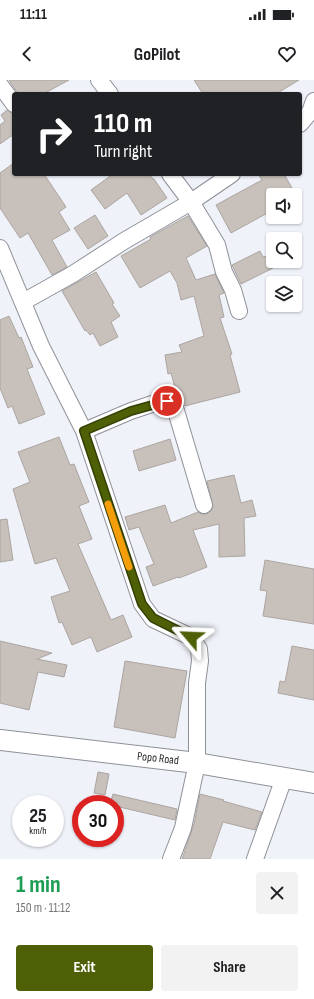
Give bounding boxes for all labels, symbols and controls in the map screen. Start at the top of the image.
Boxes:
text: 11:11 [20,5,47,24]
icon: back [16,43,38,65]
icon: heart [276,43,298,65]
text: GoPilot [134,44,180,65]
text: 110 m [94,107,152,140]
icon: right [28,108,80,160]
text: Turn right [94,141,152,162]
map controls [266,188,302,312]
button: sound [266,188,302,224]
button: search [266,232,302,268]
button: layers [266,276,302,312]
pin [150,384,184,418]
icon: arrive [156,390,178,412]
position arrow [170,616,212,658]
street label: Popo Road [136,749,180,768]
speed limit sign: 30 [72,795,124,847]
text: 25 [29,804,47,828]
text: km/h [29,825,47,837]
text: 1 min [16,870,61,899]
button: close [256,872,298,914]
text: 150 m · 11:12 [16,900,70,916]
button: Exit [16,945,153,991]
button: Share [161,945,298,991]

